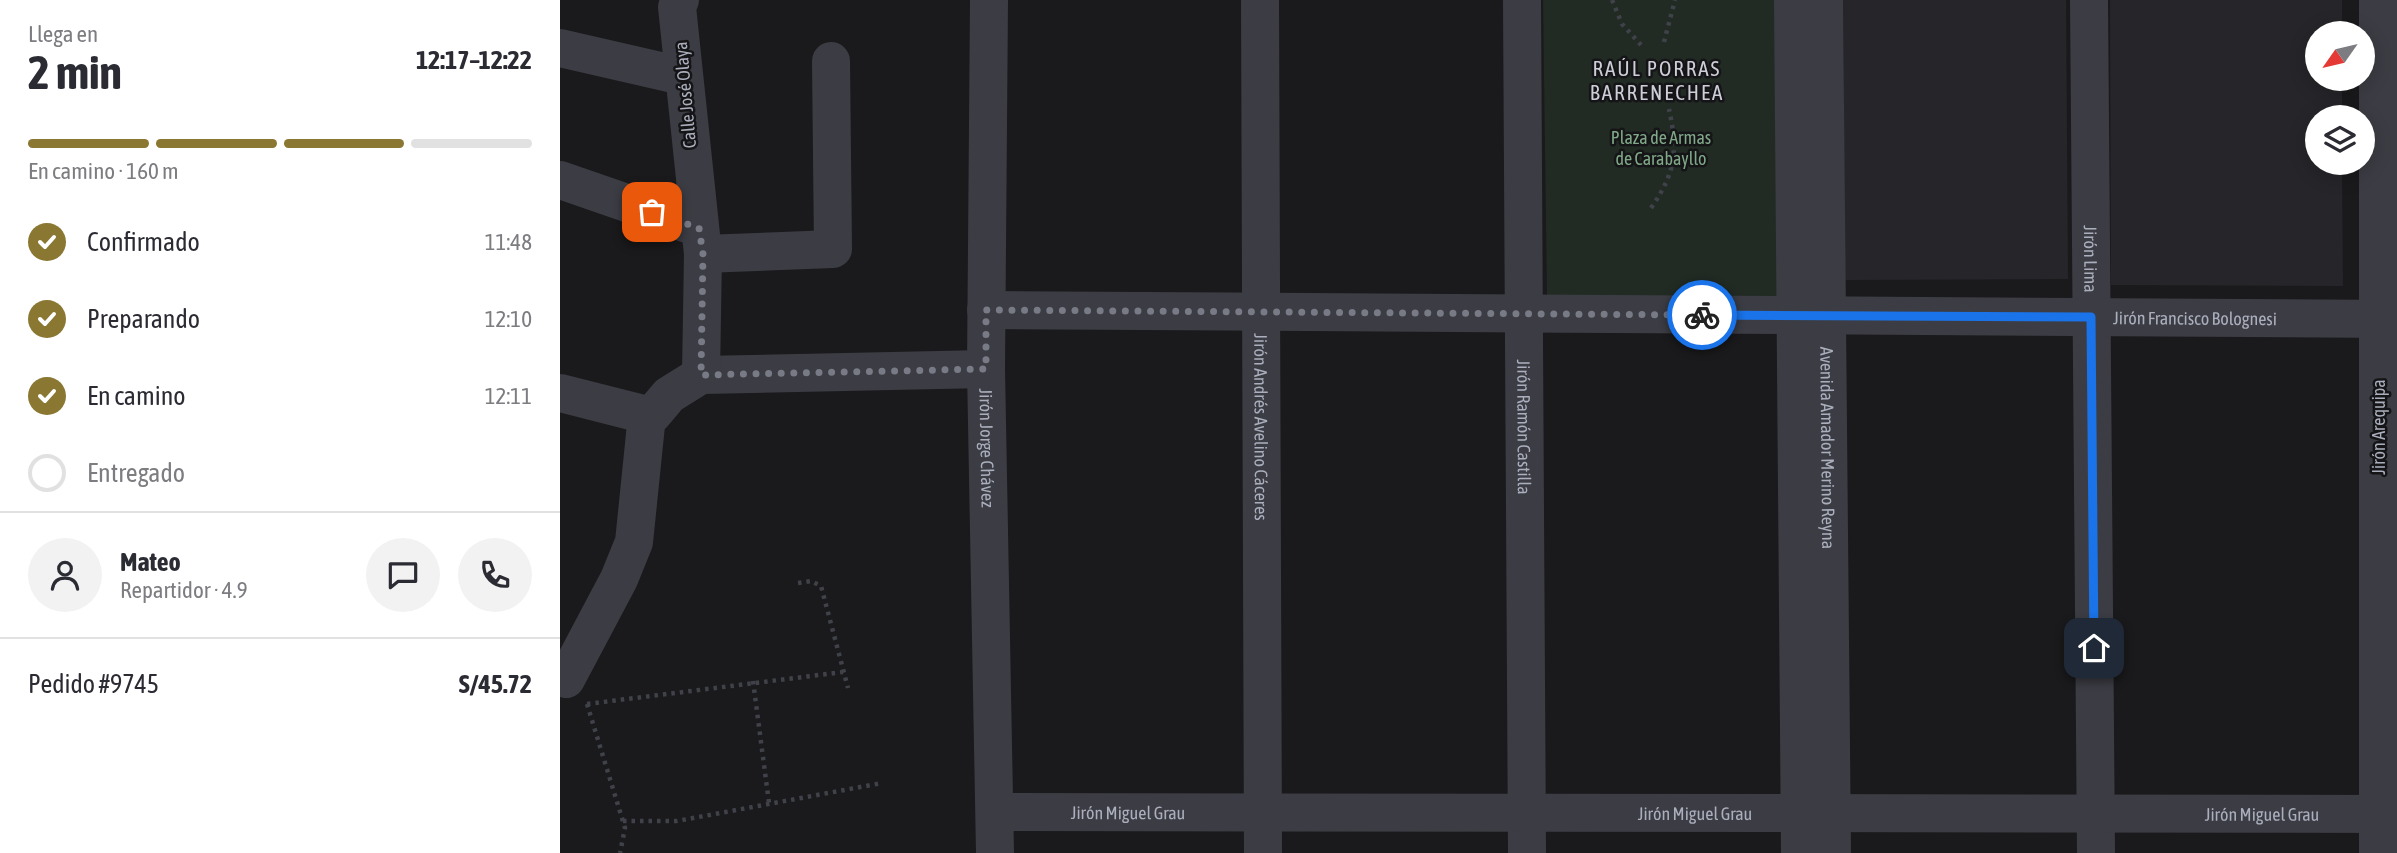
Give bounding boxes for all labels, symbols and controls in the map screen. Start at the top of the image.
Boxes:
text: Llega en [28,21,98,47]
north arrow [2305,21,2375,91]
map controls [2305,21,2375,175]
street label: Calle José Olaya [670,41,700,149]
text: 12:17–12:22 [416,45,532,75]
text: 2 min [28,46,122,99]
district label: RAÚL PORRAS BARRENECHEA [1590,56,1724,104]
button: layers [2305,105,2375,175]
park label: Plaza de Armas de Carabayllo [1611,127,1711,169]
text: En camino · 160 m [28,158,179,184]
pin [622,182,682,242]
icon: bag [633,193,671,231]
icon: check [28,223,66,261]
street label: Jirón Lima [2080,225,2102,293]
text: Confirmado [87,227,200,257]
text: 11:48 [485,229,532,255]
courier [1667,280,1737,350]
icon: bike [1683,296,1721,334]
icon: check [28,300,66,338]
text: Preparando [87,304,200,334]
text: 12:10 [485,306,532,332]
street label: Jirón Francisco Bolognesi [2113,307,2277,329]
street label: Jirón Andrés Avelino Cáceres [1251,333,1272,521]
street label: Avenida Amador Merino Reyna [1817,347,1840,549]
street label: Jirón Ramón Castilla [1514,359,1535,495]
icon: check [28,377,66,415]
street label: Jirón Arequipa [2368,379,2389,475]
text: En camino [87,381,186,411]
text: 12:11 [485,383,532,409]
street label: Jirón Jorge Chávez [976,388,999,508]
text: Entregado [87,458,185,488]
button: person [28,538,102,612]
button: chat [366,538,440,612]
button: phone [458,538,532,612]
text: Mateo [120,547,181,577]
text: Repartidor · 4.9 [120,577,247,603]
pin [2064,618,2124,678]
icon: home [2075,629,2113,667]
text: Pedido #9745 [28,669,159,699]
text: S/45.72 [459,669,532,699]
street label: Jirón Miguel Grau [1071,802,1185,823]
street label: Jirón Miguel Grau [1638,802,1752,824]
street label: Jirón Miguel Grau [2205,803,2319,824]

